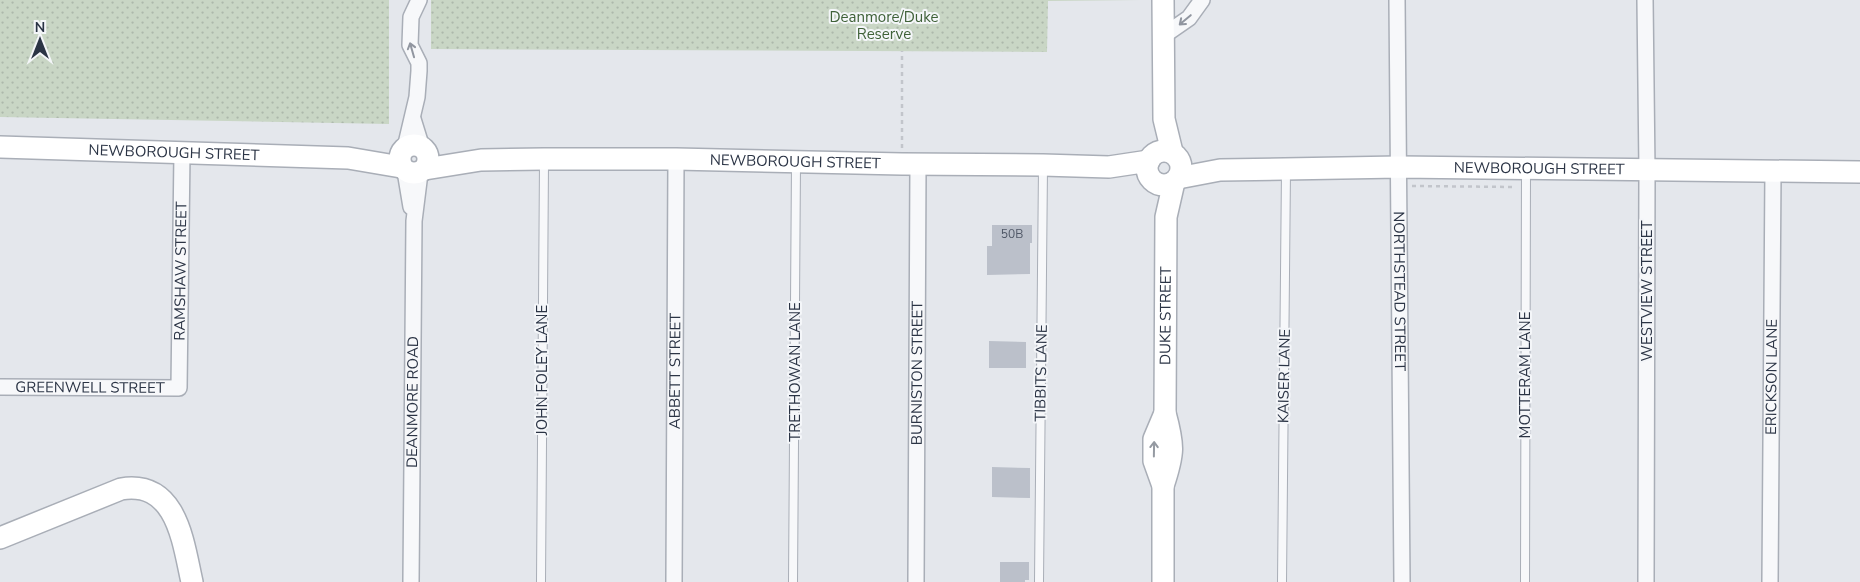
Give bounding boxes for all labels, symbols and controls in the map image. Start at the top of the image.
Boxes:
park label: Deanmore/Duke Reserve [829,7,939,44]
north arrow [15,15,65,65]
one-way arrow [1178,15,1191,26]
text: N [35,18,45,37]
one-way arrow [407,42,417,58]
street label: NEWBOROUGH STREET [88,140,260,165]
street label: NEWBOROUGH STREET [710,150,881,174]
street label: NEWBOROUGH STREET [1454,158,1625,179]
street label: RAMSHAW STREET [170,201,191,341]
street label: NORTHSTEAD STREET [1389,211,1410,371]
street label: WESTVIEW STREET [1637,221,1657,361]
house number: 50B [1001,226,1023,242]
street label: DUKE STREET [1155,267,1176,365]
street label: BURNISTON STREET [907,301,927,445]
street label: TRETHOWAN LANE [785,302,805,442]
street label: JOHN FOLEY LANE [532,305,552,436]
street label: MOTTERAM LANE [1515,312,1535,438]
street label: ABBETT STREET [665,313,685,429]
street label: ERICKSON LANE [1761,319,1782,435]
street label: TIBBITS LANE [1030,324,1052,422]
street label: KAISER LANE [1273,329,1295,423]
street label: DEANMORE ROAD [402,336,423,468]
street label: GREENWELL STREET [15,377,165,398]
one-way arrow [1149,442,1159,458]

